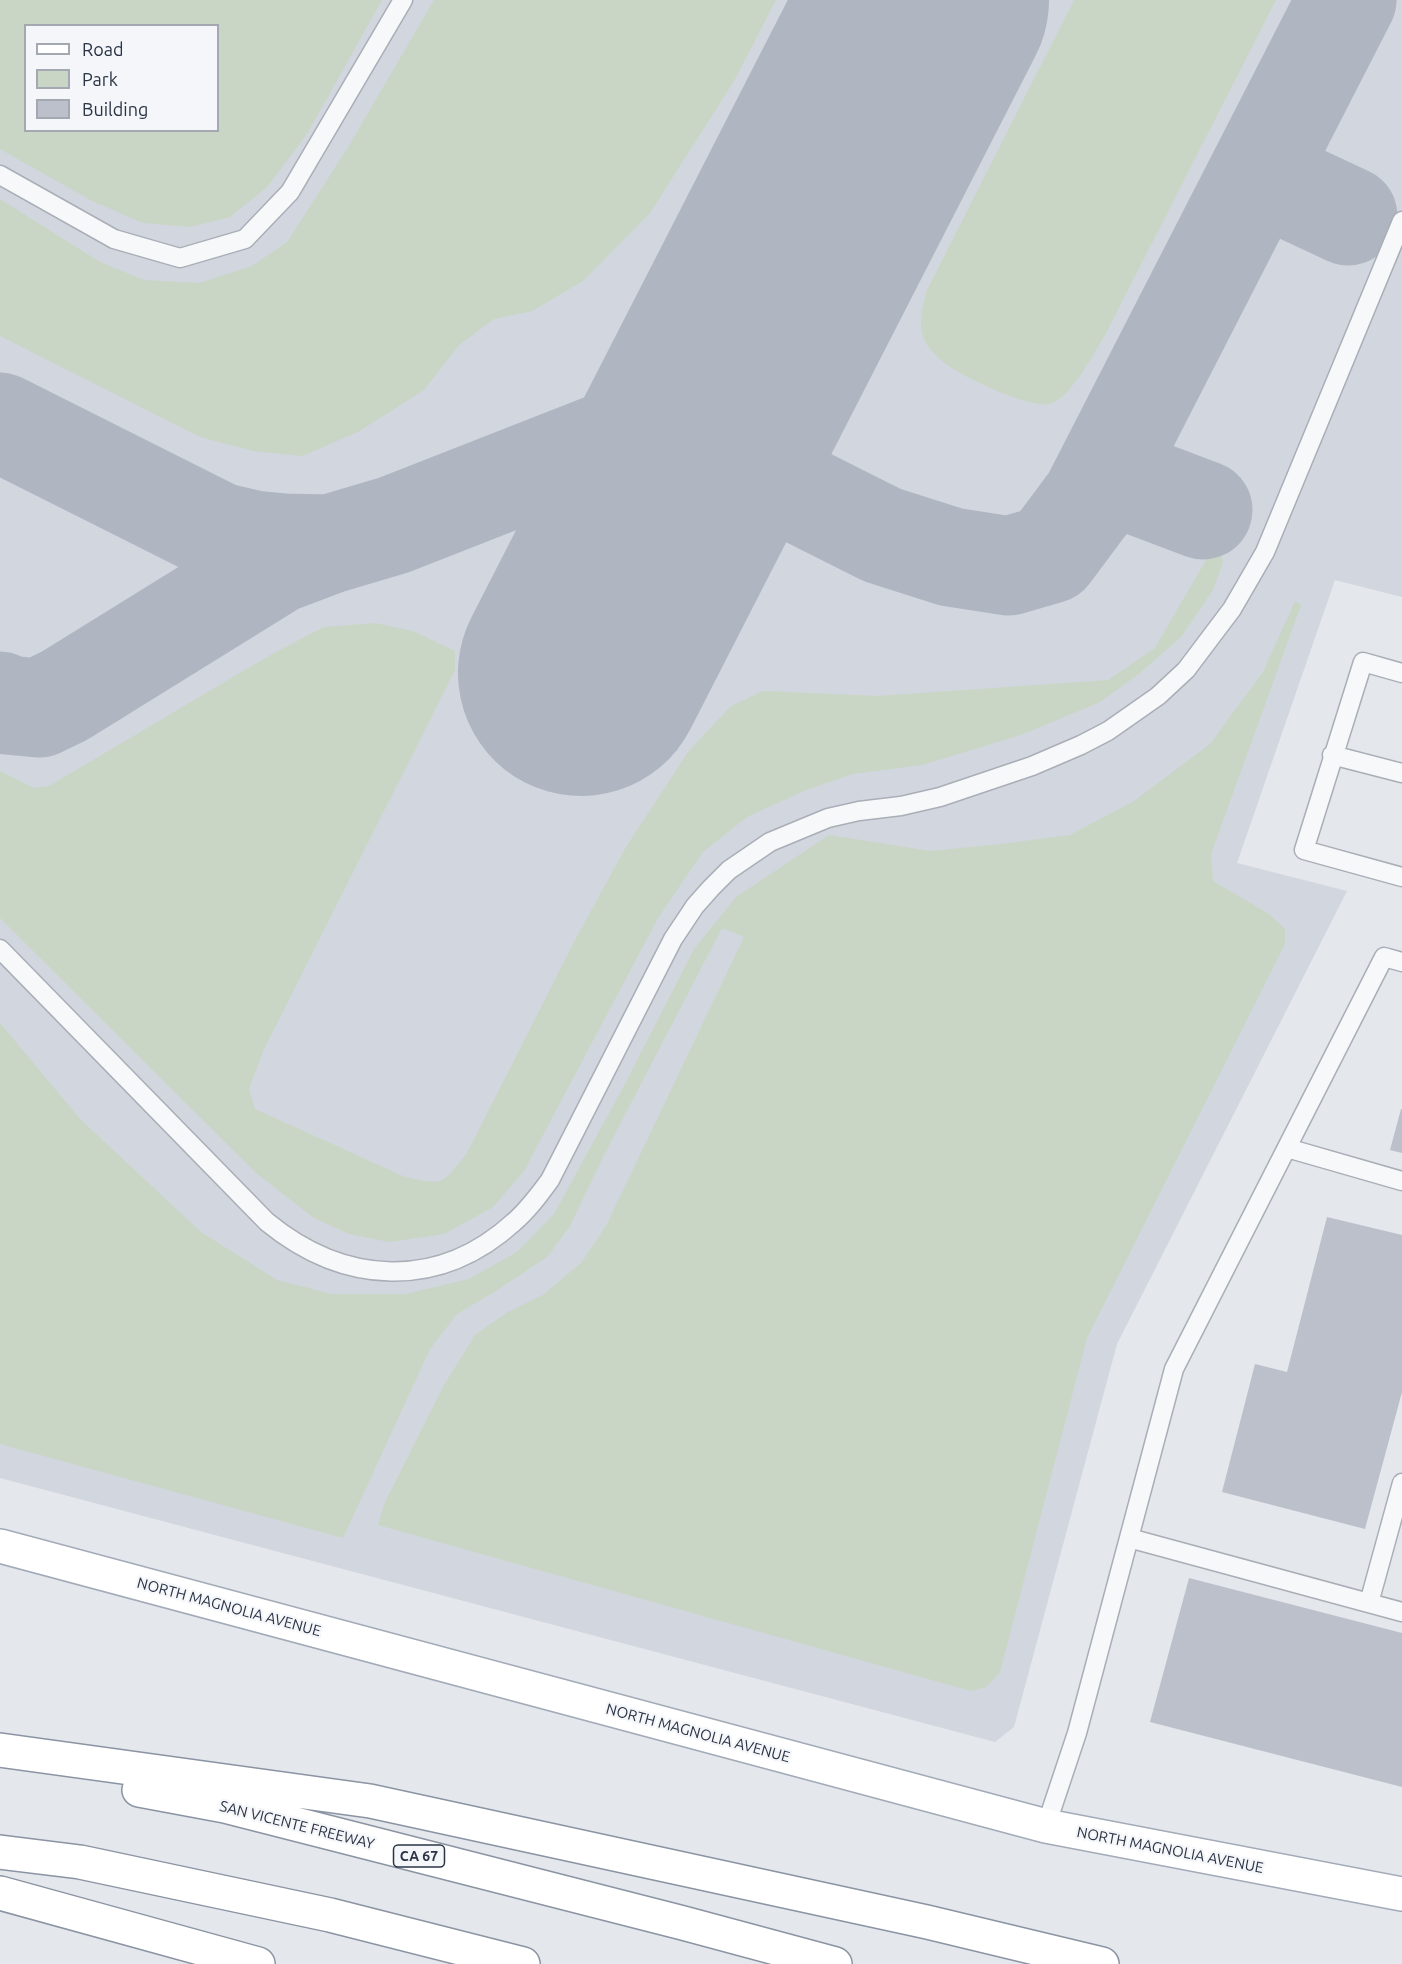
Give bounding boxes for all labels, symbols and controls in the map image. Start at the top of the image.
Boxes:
legend [24,24,219,132]
text: Road [82,39,124,59]
text: Park [82,69,118,89]
text: Building [82,99,148,119]
street label: NORTH MAGNOLIA AVENUE [135,1574,323,1640]
street label: NORTH MAGNOLIA AVENUE [604,1700,792,1766]
street label: SAN VICENTE FREEWAY [218,1797,376,1853]
street label: NORTH MAGNOLIA AVENUE [1075,1823,1265,1877]
road number: CA 67 [394,1845,444,1867]

